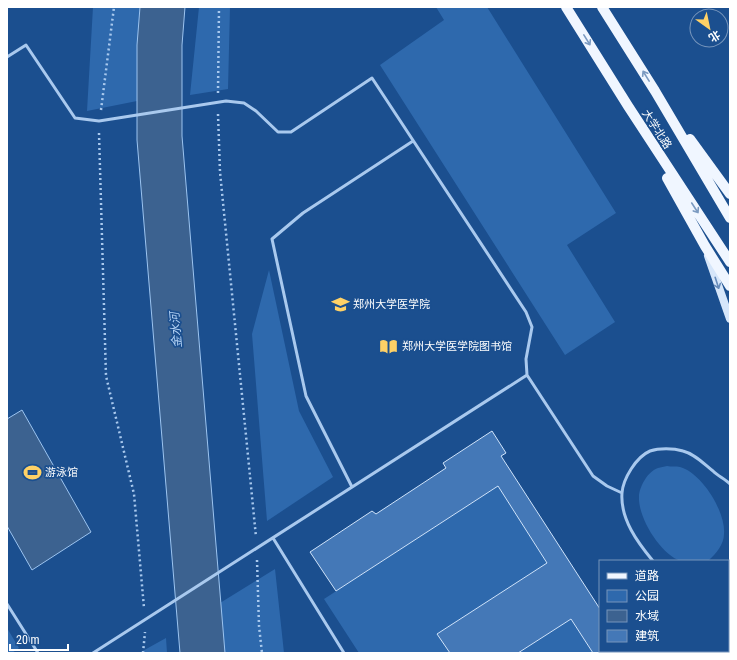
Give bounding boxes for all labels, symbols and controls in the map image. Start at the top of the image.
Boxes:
north arrow [689,8,729,48]
text: 北 [706,28,722,44]
one-way arrow [583,34,591,46]
one-way arrow [641,70,649,82]
street label: 大学北路 [639,107,674,151]
one-way arrow [691,202,699,213]
one-way arrow [714,276,722,288]
school or university icon: 郑州大学医学院 [330,294,350,314]
place label: 郑州大学医学院 [353,298,430,311]
water label: 金水河 [167,309,185,349]
library icon: 郑州大学医学院图书馆 [379,336,399,356]
place label: 郑州大学医学院图书馆 [402,340,512,353]
sports icon: 游泳馆 [22,462,42,482]
place label: 游泳馆 [45,466,78,479]
legend [599,560,729,652]
text: 道路 [635,569,659,583]
text: 公园 [635,589,659,603]
text: 水域 [635,609,659,623]
scale bar [10,626,68,652]
text: 建筑 [635,629,659,643]
text: 20 m [16,633,40,647]

